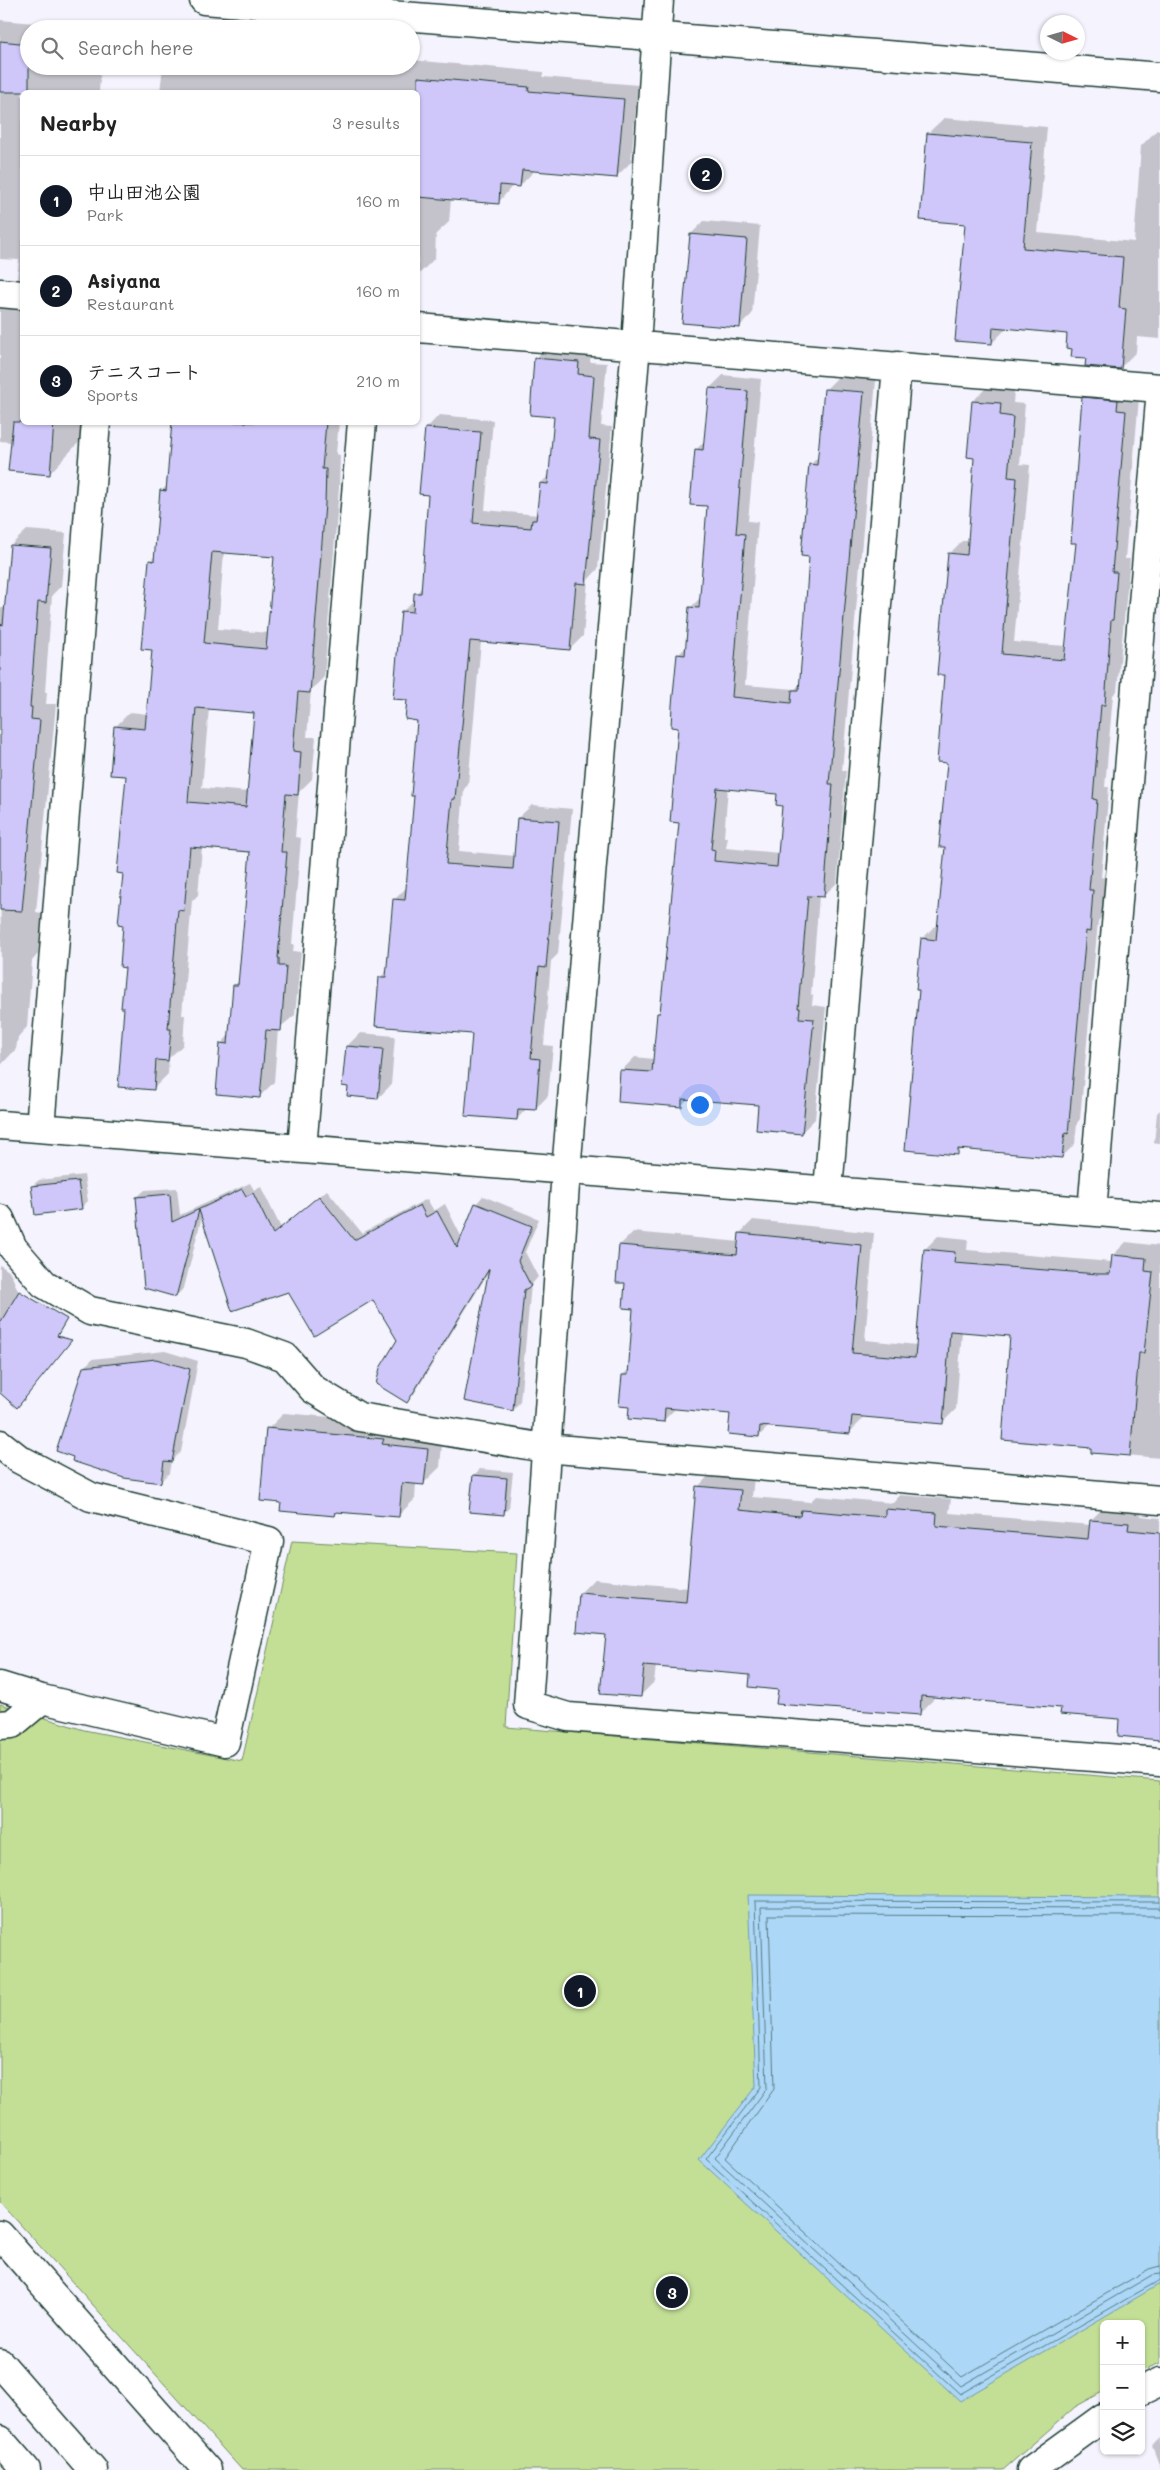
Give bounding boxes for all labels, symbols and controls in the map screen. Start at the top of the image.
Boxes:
north arrow [1040,15,1085,60]
search box [20,20,420,75]
icon: search [38,34,66,62]
text: Search here [78,35,194,60]
text: Nearby [40,109,117,136]
text: 3 results [332,112,400,133]
pin: 2 [690,155,722,193]
text: 中山田池公園 [87,179,201,204]
text: 1 [52,190,60,211]
text: 160 m [355,190,400,211]
text: Park [87,204,123,225]
text: Asiyana [87,268,161,293]
text: 2 [52,280,60,301]
text: 160 m [355,280,400,301]
text: Restaurant [87,293,175,314]
text: テニスコート [87,359,201,384]
text: 3 [51,370,61,391]
text: 210 m [356,370,400,391]
text: Sports [87,384,138,405]
your location [687,1092,713,1118]
pin: 1 [564,1972,596,2010]
pin: 3 [656,2273,688,2311]
map controls [1100,2320,1145,2455]
button: + [1100,2320,1145,2365]
button: − [1100,2365,1145,2410]
button: layers [1100,2410,1145,2455]

